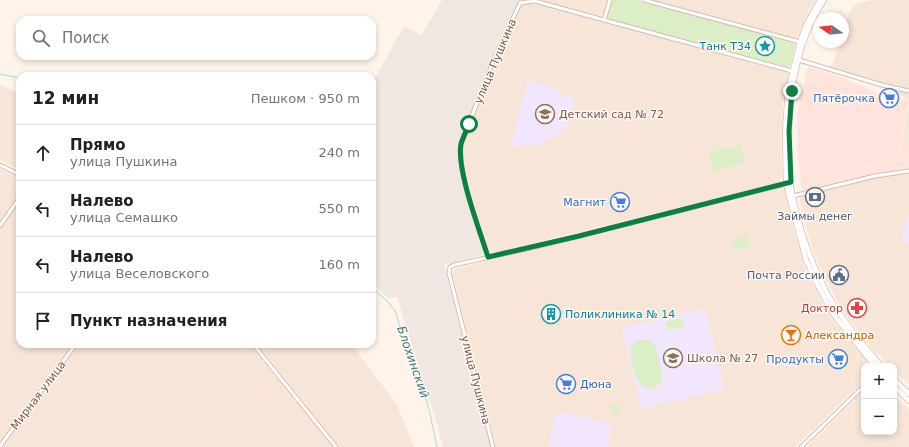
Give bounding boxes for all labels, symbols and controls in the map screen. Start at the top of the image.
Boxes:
north arrow [813,12,849,48]
search box [16,16,376,60]
street label: улица Пушкина [472,17,519,106]
icon: search [30,27,52,49]
text: Поиск [62,29,110,47]
place icon: Танк T34 [754,35,776,57]
place label: Танк T34 [698,40,751,53]
route end [783,82,801,100]
supermarket icon: Пятёрочка [878,87,900,109]
text: 12 мин [32,88,99,108]
text: Пешком · 950 m [251,91,360,106]
place label: Пятёрочка [813,92,875,105]
school or university icon: Детский сад № 72 [534,103,556,125]
place label: Детский сад № 72 [559,108,664,121]
route start [460,115,478,133]
text: Прямо [70,136,126,154]
icon: ahead [32,142,54,164]
text: 240 m [318,145,360,160]
text: улица Пушкина [70,154,178,169]
bank icon: Займы денег [804,186,826,208]
supermarket icon: Магнит [609,191,631,213]
text: Налево [70,192,134,210]
place label: Магнит [563,196,607,209]
icon: left [32,198,54,220]
text: 550 m [318,201,360,216]
text: улица Семашко [70,210,178,225]
place label: Займы денег [777,210,853,223]
text: Налево [70,248,134,266]
icon: left [32,254,54,276]
text: 160 m [318,257,360,272]
public building icon: Почта России [828,264,850,286]
text: улица Веселовского [70,266,209,281]
place label: Почта России [747,269,825,282]
pharmacy icon: Доктор [846,297,868,319]
place label: Доктор [801,302,843,315]
building icon: Поликлиника № 14 [540,303,562,325]
place label: Поликлиника № 14 [565,308,675,321]
icon: arrive [32,310,54,332]
text: Пункт назначения [70,312,227,330]
water label: Блохинский [394,324,432,400]
bar icon: Александра [780,324,802,346]
place label: Александра [805,329,874,342]
street label: улица Пушкина [458,334,493,426]
school or university icon: Школа № 27 [662,347,684,369]
supermarket icon: Продукты [827,348,849,370]
place label: Школа № 27 [687,352,758,365]
place label: Продукты [766,353,824,366]
street label: Мирная улица [8,358,68,432]
map controls [861,363,897,435]
button: + [861,363,897,399]
supermarket icon: Дюна [555,373,577,395]
place label: Дюна [580,378,612,391]
button: − [861,399,897,435]

